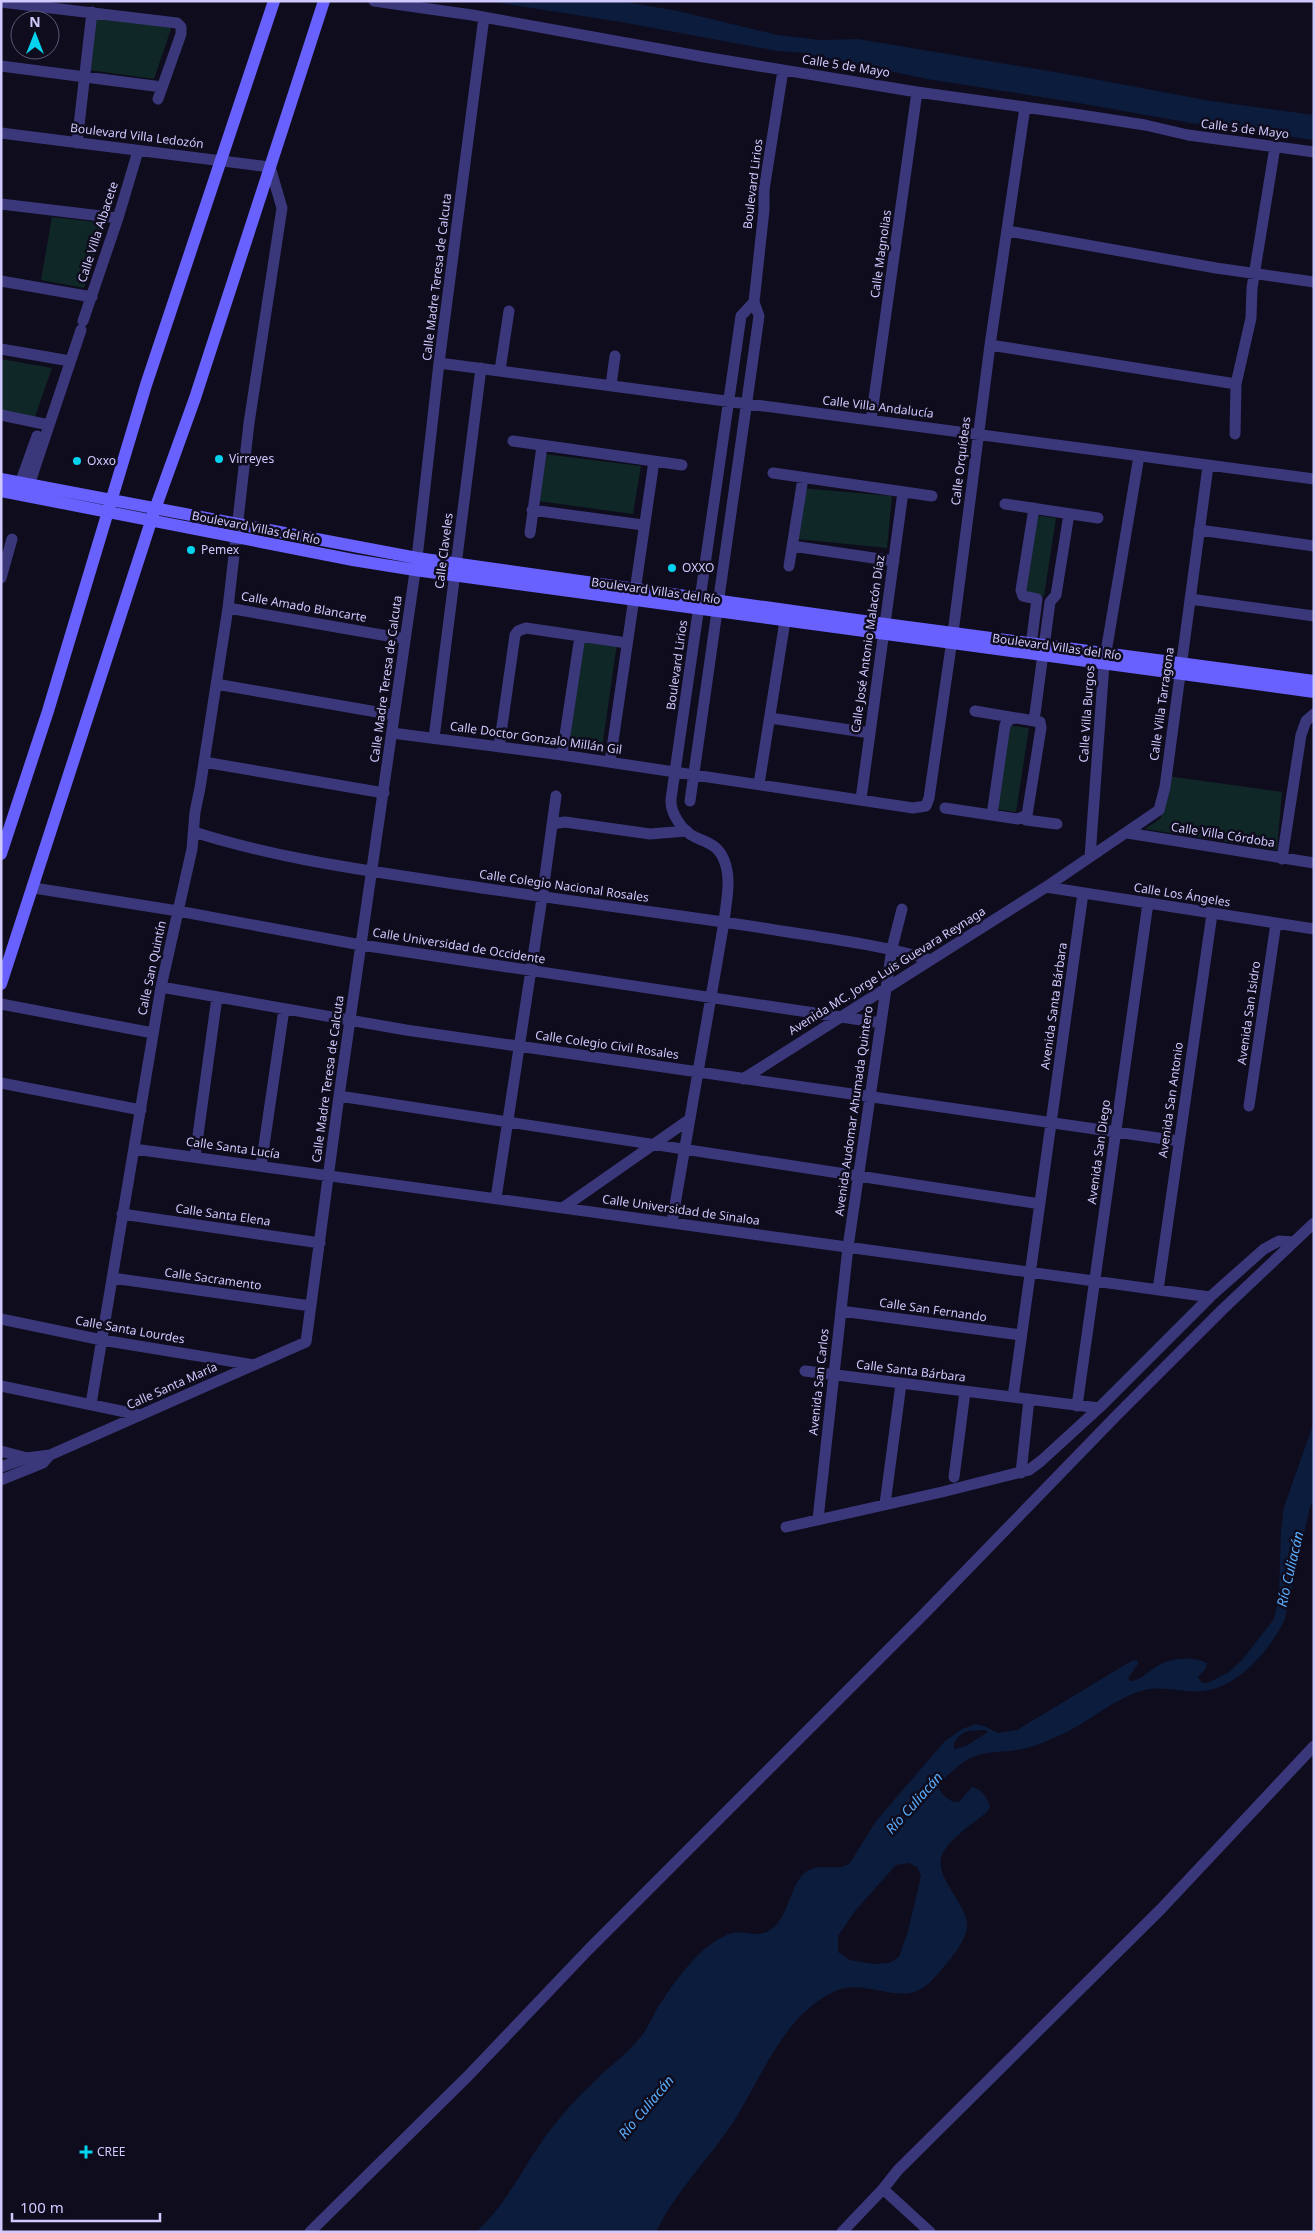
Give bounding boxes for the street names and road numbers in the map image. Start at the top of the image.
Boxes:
street label: Calle 5 de Mayo [801,50,891,81]
street label: Calle 5 de Mayo [1200,115,1290,142]
street label: Boulevard Villa Ledozón [69,119,205,152]
street label: Boulevard Lirios [739,138,766,230]
street label: Calle Villa Albacete [73,179,122,285]
street label: Calle Madre Teresa de Calcuta [418,192,455,362]
street label: Calle Magnolias [866,209,895,299]
street label: Calle Villa Andalucía [821,391,935,422]
street label: Calle Orquídeas [947,415,974,506]
street label: Boulevard Villas del Río [190,507,322,548]
street label: Calle Claveles [430,512,457,590]
street label: Calle José Antonio Malacón Díaz [847,554,888,734]
street label: Boulevard Villas del Río [590,573,722,608]
street label: Calle Amado Blancarte [240,587,369,626]
street label: Calle Madre Teresa de Calcuta [365,594,406,764]
street label: Boulevard Lirios [662,619,691,711]
street label: Boulevard Villas del Río [991,629,1123,664]
street label: Calle Villa Tarragona [1145,646,1178,762]
street label: Calle Villa Burgos [1075,665,1098,763]
street label: Calle Doctor Gonzalo Millán Gil [449,717,623,758]
street label: Calle Villa Córdoba [1170,818,1276,851]
street label: Calle Colegio Nacional Rosales [478,865,650,906]
street label: Calle Los Ángeles [1133,878,1232,911]
street label: Avenida MC. Jorge Luis Guevara Reynaga [785,902,989,1039]
street label: Calle San Quintín [133,919,170,1017]
street label: Calle Universidad de Occidente [371,923,547,968]
street label: Avenida Santa Bárbara [1036,941,1071,1071]
street label: Avenida San Isidro [1233,960,1264,1066]
street label: Calle Madre Teresa de Calcuta [307,994,348,1164]
street label: Avenida Audomar Ahumada Quintero [830,1005,877,1217]
street label: Calle Colegio Civil Rosales [534,1026,680,1063]
street label: Avenida San Antonio [1154,1041,1187,1159]
street label: Avenida San Diego [1083,1099,1114,1205]
street label: Calle Santa Lucía [185,1133,281,1163]
street label: Calle Universidad de Sinaloa [601,1190,761,1229]
street label: Calle Santa Elena [174,1199,272,1230]
street label: Calle Sacramento [163,1263,263,1294]
street label: Calle San Fernando [878,1294,988,1325]
street label: Calle Santa Lourdes [74,1312,186,1348]
street label: Avenida San Carlos [804,1327,833,1436]
street label: Calle Santa Bárbara [855,1355,967,1386]
street label: Calle Santa María [124,1358,220,1413]

